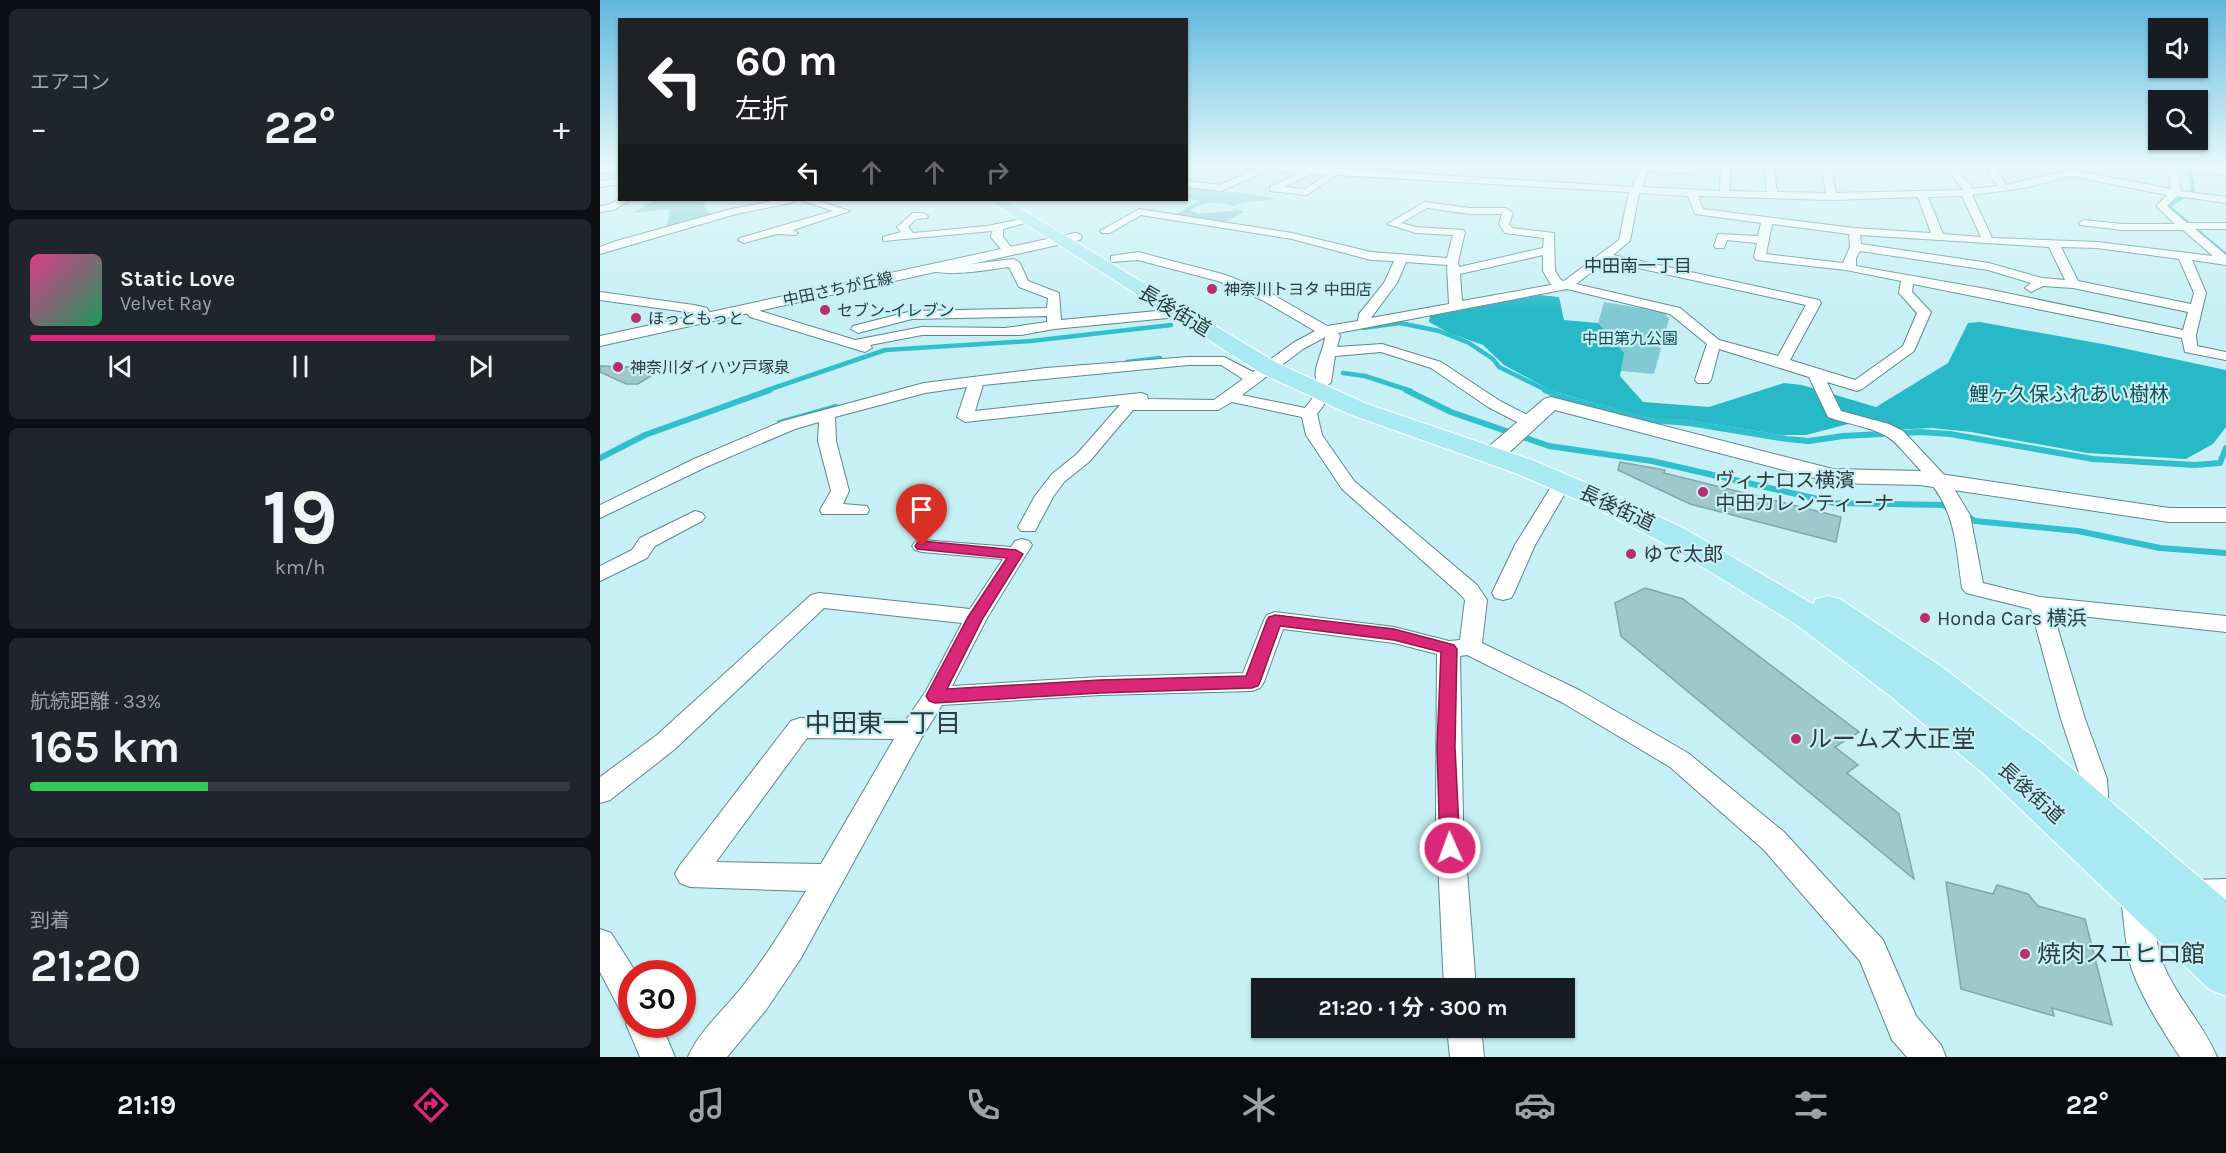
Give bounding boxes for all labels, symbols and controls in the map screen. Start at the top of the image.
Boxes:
map controls [2148,18,2208,150]
button: sound [2148,18,2208,78]
text: 60 m [735,36,838,86]
icon: left [636,42,714,120]
text: エアコン [30,71,110,94]
button: search [2148,90,2208,150]
text: 左折 [735,93,789,125]
text: 22° [264,102,336,154]
text: − [30,109,47,147]
text: + [553,109,570,147]
icon: left [792,156,825,189]
icon: ahead [855,156,888,189]
icon: ahead [918,156,951,189]
icon: right [981,156,1014,189]
district label: 中田南一丁目 [1584,255,1692,277]
text: Static Love [120,266,235,292]
street label: 中田さちが丘線 [781,268,895,310]
place label: 神奈川トヨタ 中田店 [1224,280,1372,299]
street label: 長後街道 [1135,281,1215,341]
marker: 神奈川トヨタ 中田店 [1205,282,1219,296]
text: Velvet Ray [120,292,212,315]
place label: セブン-イレブン [837,301,955,320]
marker: セブン-イレブン [818,303,832,317]
place label: ほっともっと [648,309,744,328]
marker: ほっともっと [629,311,643,325]
park label: 中田第九公園 [1582,329,1678,348]
icon: previous [104,350,137,383]
icon: pause [284,350,317,383]
icon: next [464,350,497,383]
place label: 神奈川ダイハツ戸塚泉 [630,358,790,377]
marker: 神奈川ダイハツ戸塚泉 [611,360,625,374]
park label: 鯉ヶ久保ふれあい樹林 [1969,383,2169,406]
place label: ヴィナロス横濱 中田カレンティーナ [1715,469,1894,515]
text: 19 [262,471,338,563]
street label: 長後街道 [1576,481,1658,535]
pin [896,484,947,546]
marker: ヴィナロス横濱 中田カレンティーナ [1696,485,1710,499]
icon: arrive [905,493,938,526]
place label: ゆで太郎 [1643,543,1723,566]
marker: ゆで太郎 [1624,547,1638,561]
text: km/h [275,556,325,579]
place label: Honda Cars 横浜 [1937,607,2087,630]
marker: Honda Cars 横浜 [1918,611,1932,625]
text: 航続距離 · 33% [30,690,161,713]
district label: 中田東一丁目 [805,708,961,739]
text: 165 km [30,721,180,773]
place label: ルームズ大正堂 [1808,725,1975,753]
marker: ルームズ大正堂 [1789,732,1803,746]
street label: 長後街道 [1994,758,2068,828]
position arrow [1418,816,1482,880]
text: 到着 [30,909,70,932]
text: 21:20 [30,940,141,992]
place label: 焼肉スエヒロ館 [2037,940,2205,968]
marker: 焼肉スエヒロ館 [2018,947,2032,961]
speed limit sign: 30 [618,960,696,1038]
text: 21:20 · 1 分 · 300 m [1318,995,1508,1021]
icon: directions [410,1084,452,1126]
icon: music [686,1084,728,1126]
icon: phone [962,1084,1004,1126]
icon: climate [1238,1084,1280,1126]
icon: car [1514,1084,1556,1126]
icon: filters [1790,1084,1832,1126]
text: 21:19 [117,1089,176,1121]
text: 22° [2066,1089,2109,1121]

